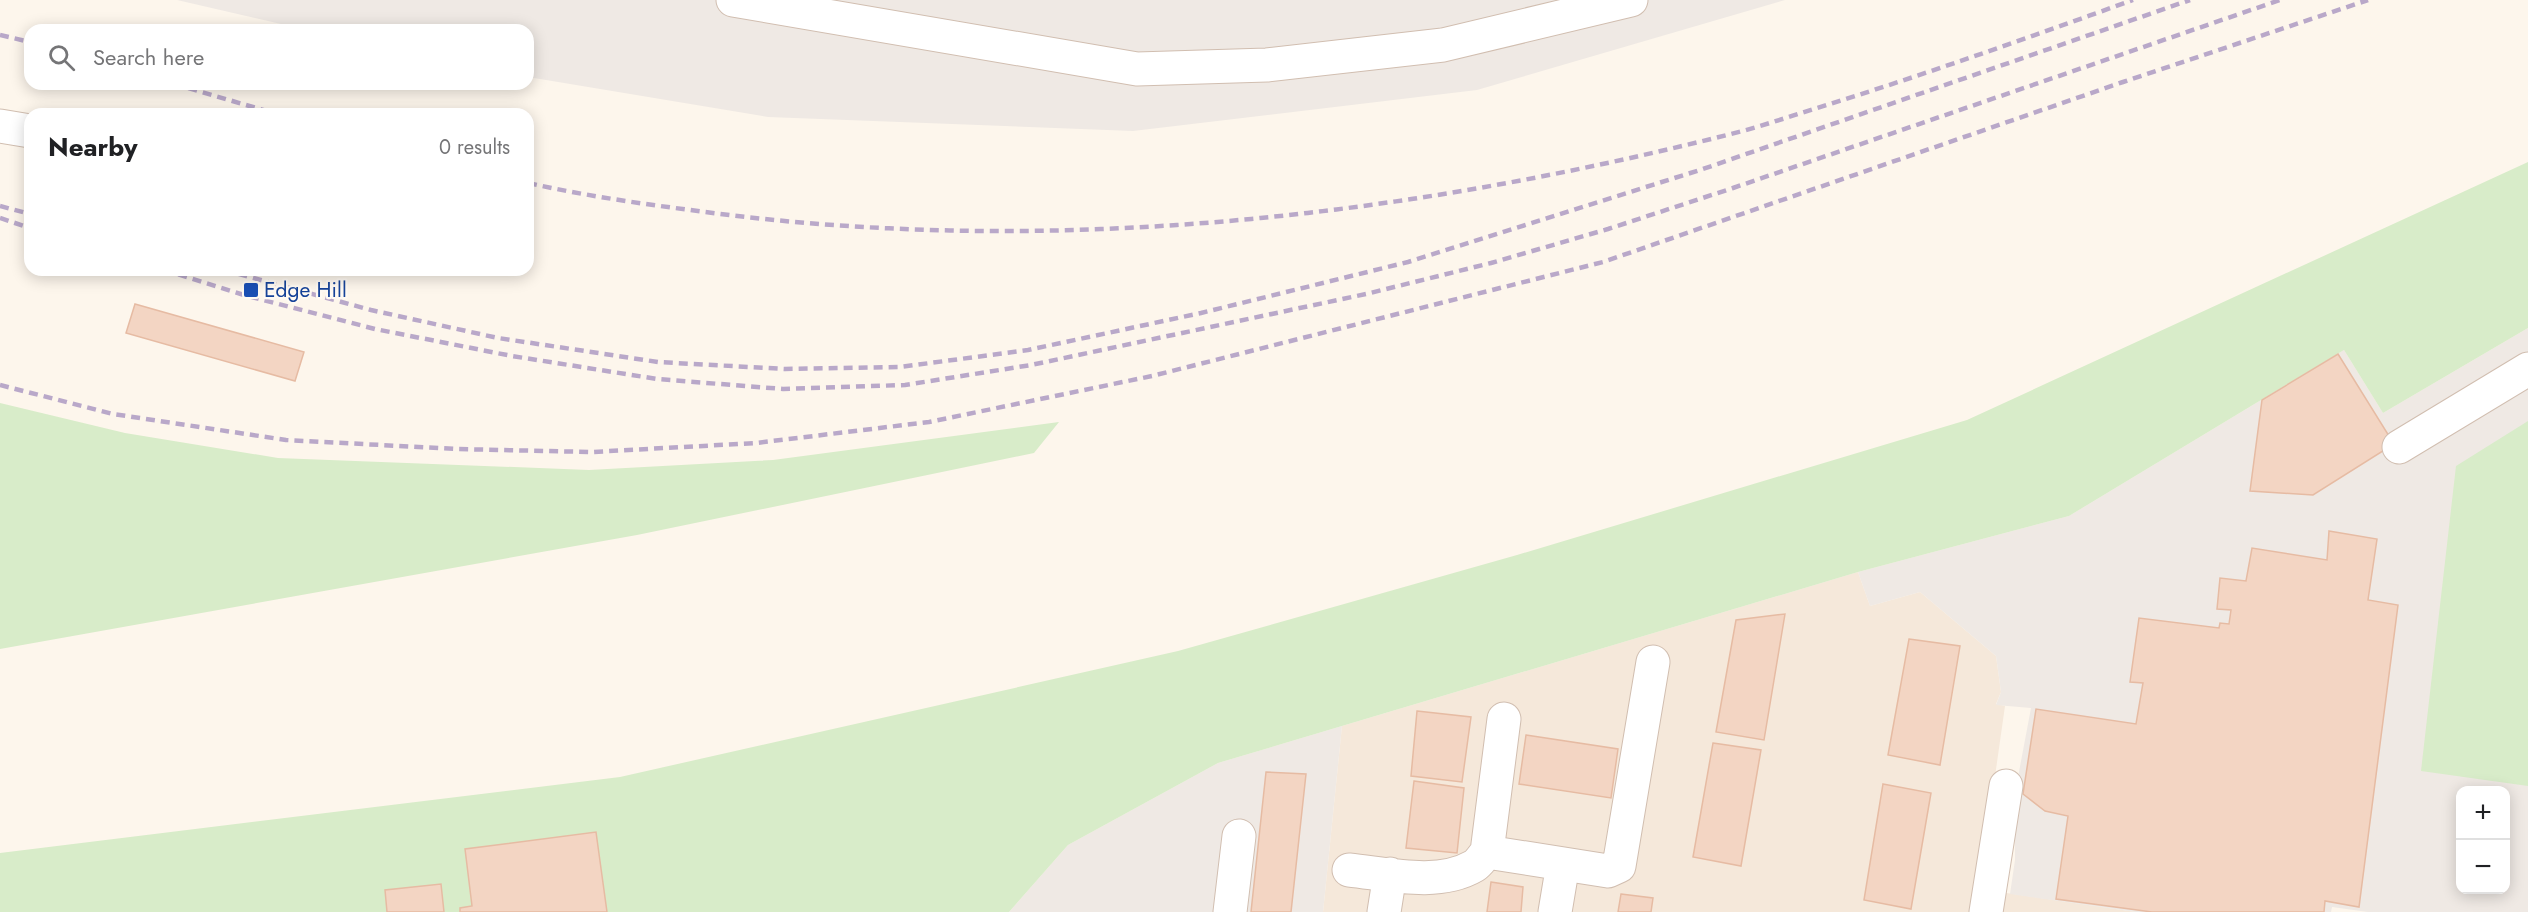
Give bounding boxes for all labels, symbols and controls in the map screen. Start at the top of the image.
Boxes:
search box [24,24,534,90]
icon: search [45,41,78,74]
text: Search here [93,41,204,73]
text: Nearby [48,128,137,166]
text: 0 results [439,133,510,162]
place label: Edge Hill [264,275,347,305]
marker: Edge Hill [242,281,260,299]
map controls [2456,786,2510,894]
button: + [2456,786,2510,840]
button: − [2456,840,2510,894]

